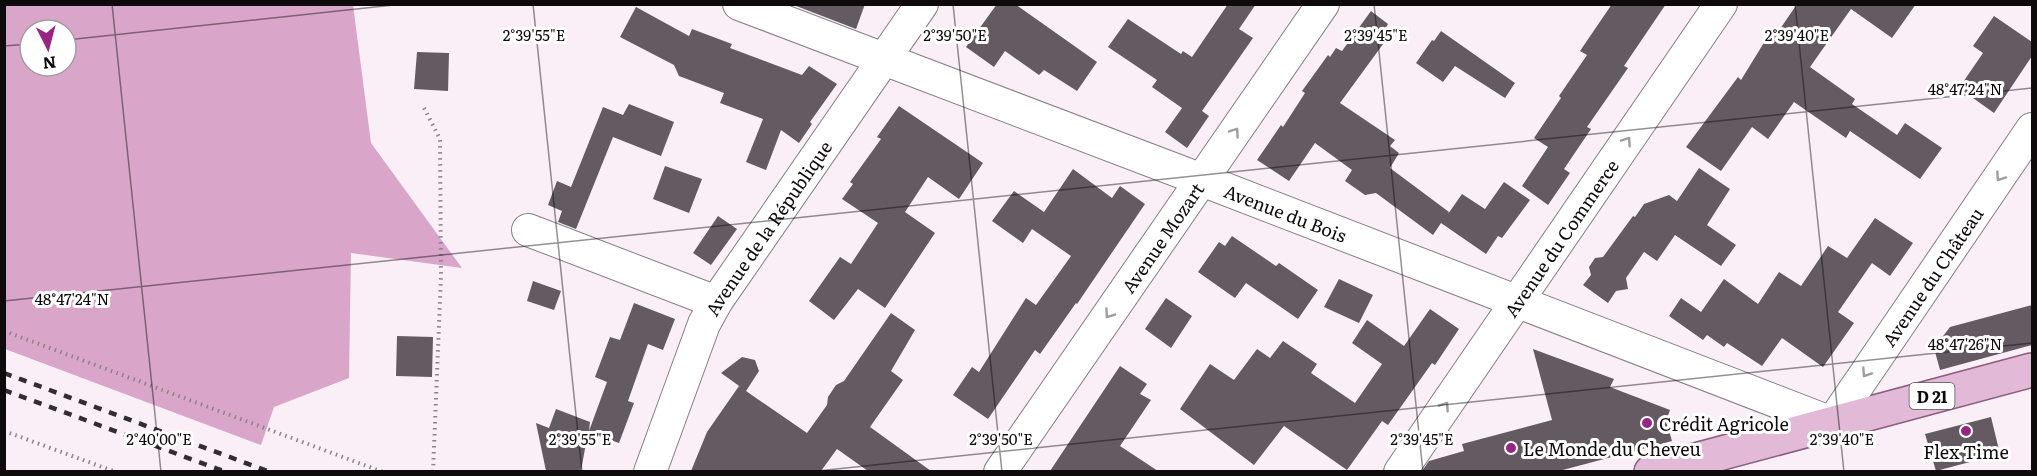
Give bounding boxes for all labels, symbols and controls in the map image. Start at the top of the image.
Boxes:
north arrow [18,18,78,78]
text: 2°39'55"E [503,23,565,46]
text: 2°39'50"E [923,23,987,46]
text: 2°39'45"E [1344,23,1408,46]
text: 2°39'40"E [1765,23,1829,46]
text: N [42,51,58,77]
text: 48°47'24"N [1928,77,2002,100]
one-way arrow [1228,127,1239,138]
street label: Avenue de la République [698,134,838,320]
one-way arrow [1620,137,1631,148]
street label: Avenue du Commerce [1497,153,1624,322]
one-way arrow [1995,171,2007,181]
street label: Avenue Mozart [1114,176,1210,298]
street label: Avenue du Bois [1221,176,1351,248]
street label: Avenue du Château [1875,201,1989,351]
text: 48°47'24"N [35,287,109,310]
one-way arrow [1105,308,1116,319]
text: 48°47'26"N [1928,332,2002,355]
one-way arrow [1862,366,1873,377]
road number: D 21 [1910,383,1954,409]
one-way arrow [1438,402,1449,413]
place label: Crédit Agricole [1659,410,1789,437]
marker: Crédit Agricole [1640,416,1654,430]
marker: Flex Time [1959,424,1973,438]
text: 2°40'00"E [126,427,192,450]
text: 2°39'55"E [549,427,611,450]
text: 2°39'50"E [969,427,1033,450]
text: 2°39'45"E [1390,427,1454,450]
text: 2°39'40"E [1810,427,1874,450]
place label: Le Monde du Cheveu [1523,435,1701,462]
place label: Flex Time [1923,438,2009,465]
marker: Le Monde du Cheveu [1504,441,1518,455]

